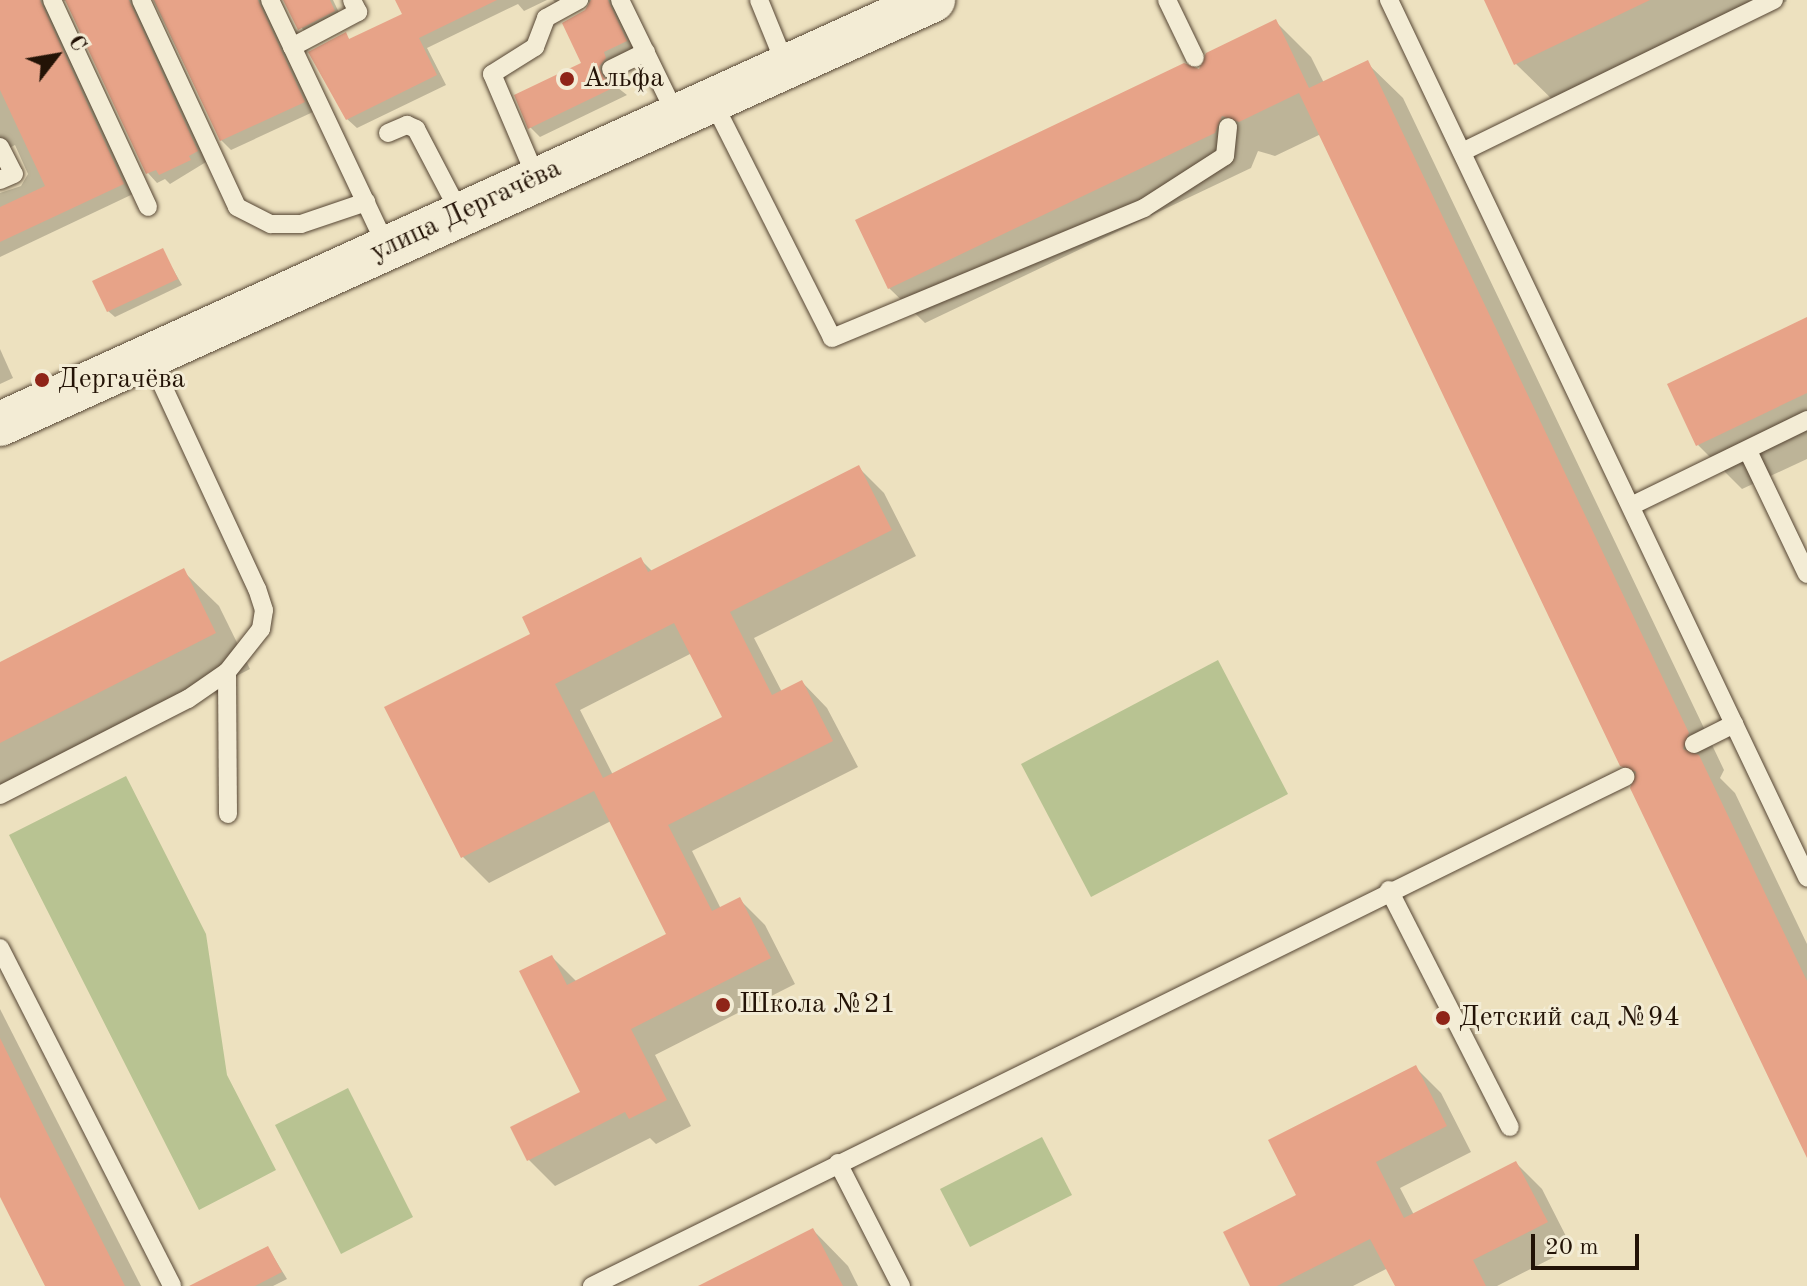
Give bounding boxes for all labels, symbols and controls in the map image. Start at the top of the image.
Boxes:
north arrow [16,16,96,96]
text: С [63,32,90,56]
place label: Альфа [583,62,664,96]
marker: Альфа [558,70,576,88]
street label: улица Дергачёва [365,152,567,270]
place label: Дергачёва [58,363,185,397]
marker: Дергачёва [33,371,51,389]
place label: Школа №21 [739,988,896,1022]
marker: Школа №21 [714,996,732,1014]
place label: Детский сад №94 [1459,1001,1680,1035]
marker: Детский сад №94 [1434,1009,1452,1027]
scale bar [1535,1218,1643,1268]
text: 20 m [1545,1236,1599,1260]

